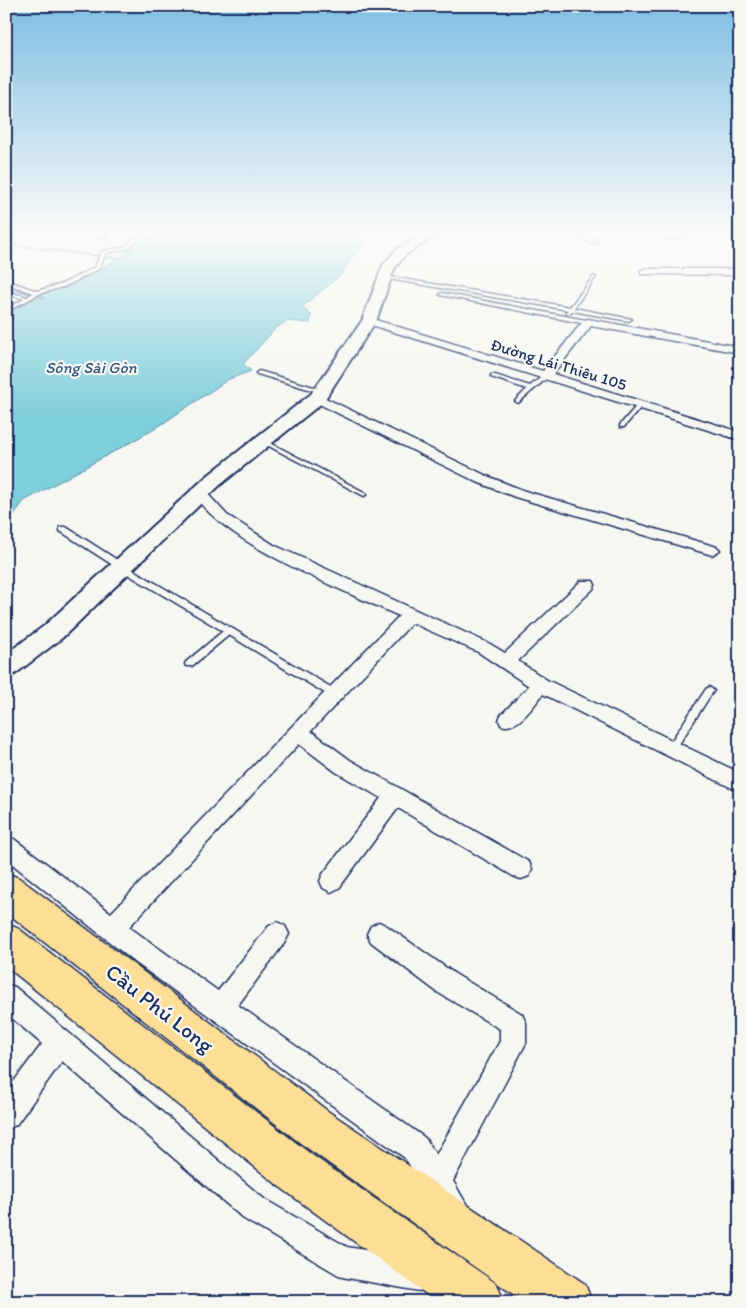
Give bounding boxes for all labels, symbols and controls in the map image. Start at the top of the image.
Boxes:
street label: Đường Lái Thiêu 105 [489,335,629,394]
water label: Sông Sài Gòn [45,358,137,377]
street label: Cầu Phú Long [100,958,220,1059]

